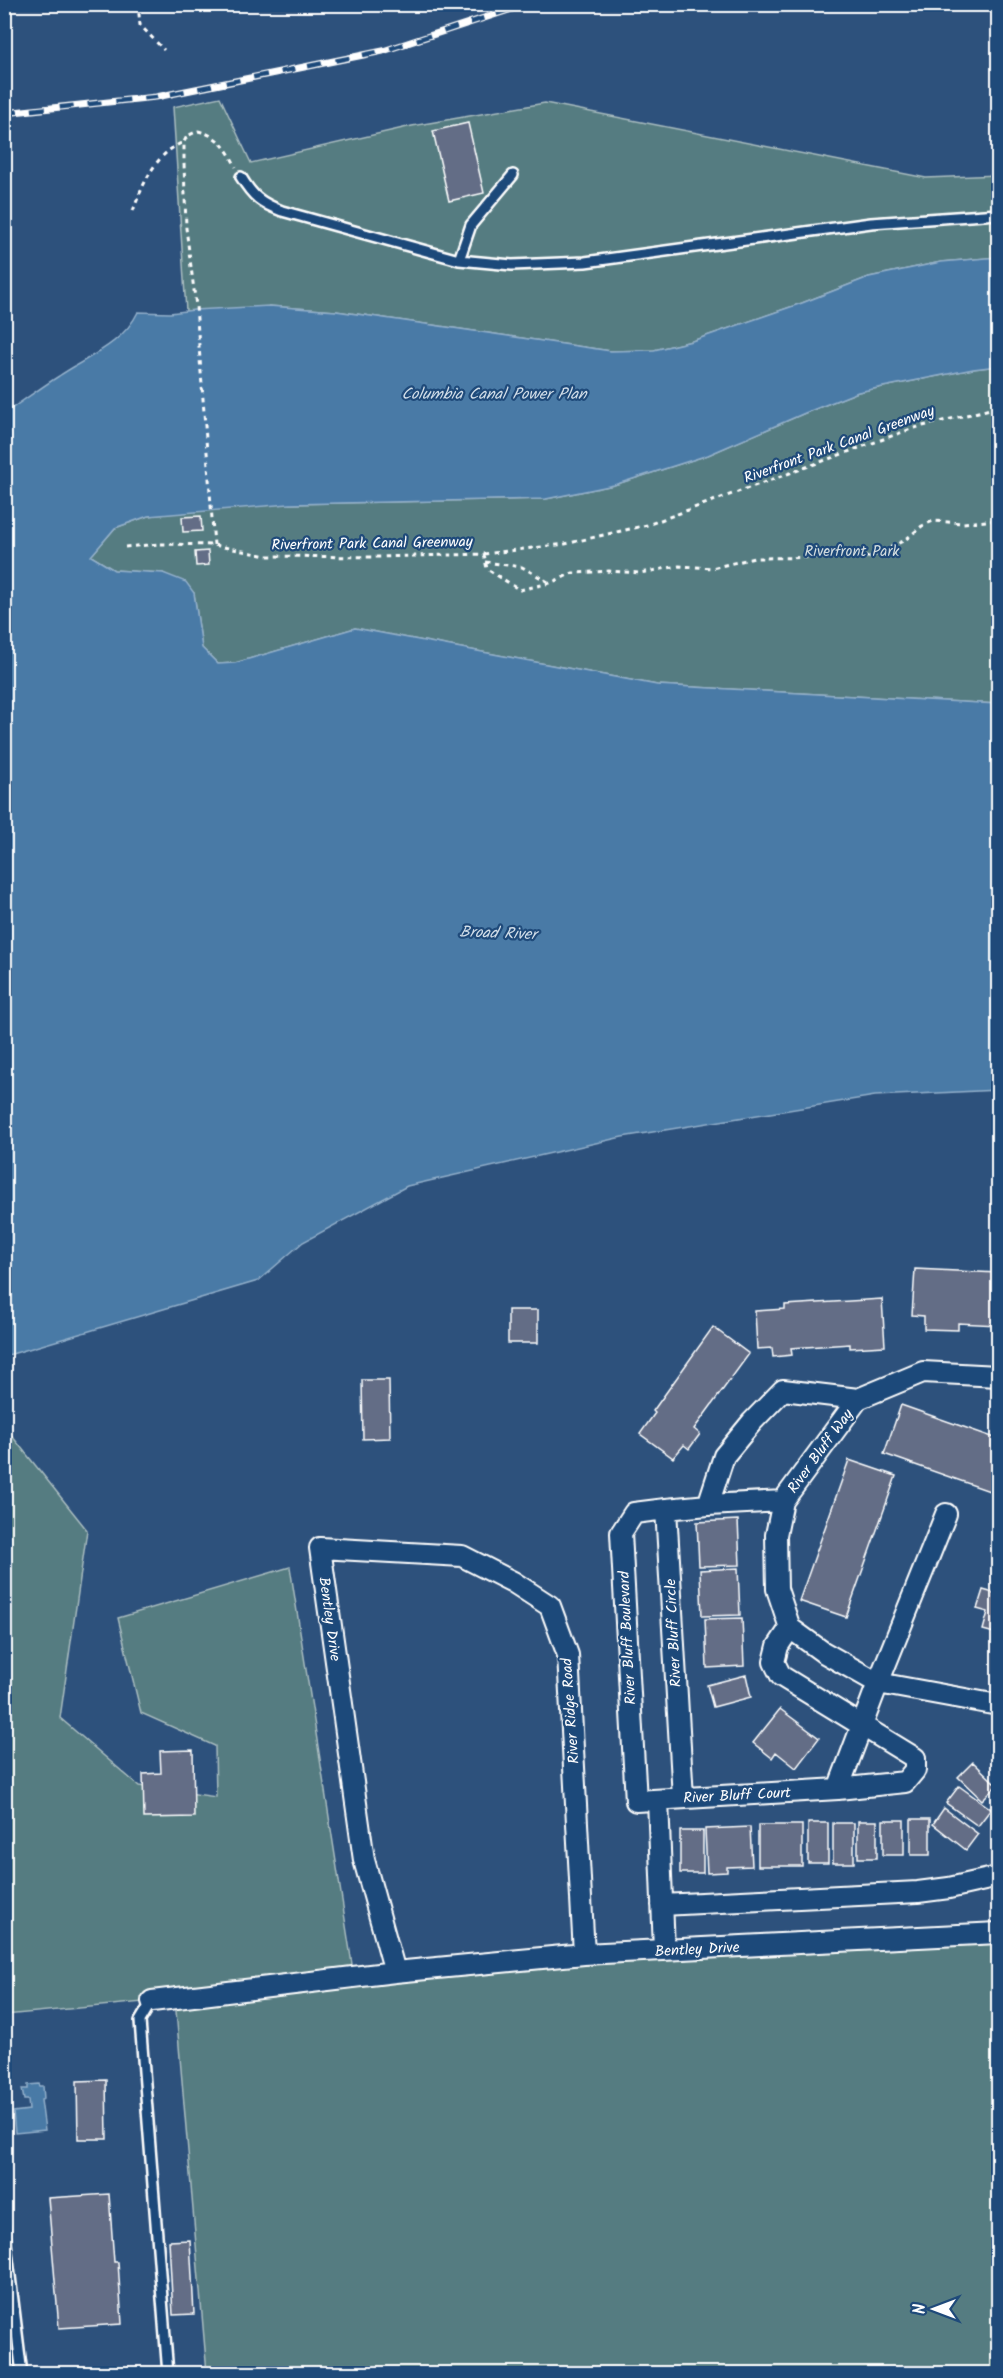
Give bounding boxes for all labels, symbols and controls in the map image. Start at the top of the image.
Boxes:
water label: Columbia Canal Power Plan [401,382,588,407]
street label: Riverfront Park Canal Greenway [741,399,939,491]
street label: Riverfront Park Canal Greenway [271,530,474,558]
park label: Riverfront Park [805,540,900,564]
water label: Broad River [459,920,541,947]
street label: River Bluff Way [782,1403,860,1499]
street label: River Bluff Boulevard [612,1570,643,1705]
street label: Bentley Drive [311,1575,347,1663]
street label: River Bluff Circle [659,1578,689,1688]
street label: River Ridge Road [555,1657,587,1765]
street label: River Bluff Court [683,1781,792,1811]
street label: Bentley Drive [654,1936,740,1964]
north arrow [904,2279,964,2339]
text: N [908,2304,933,2314]

